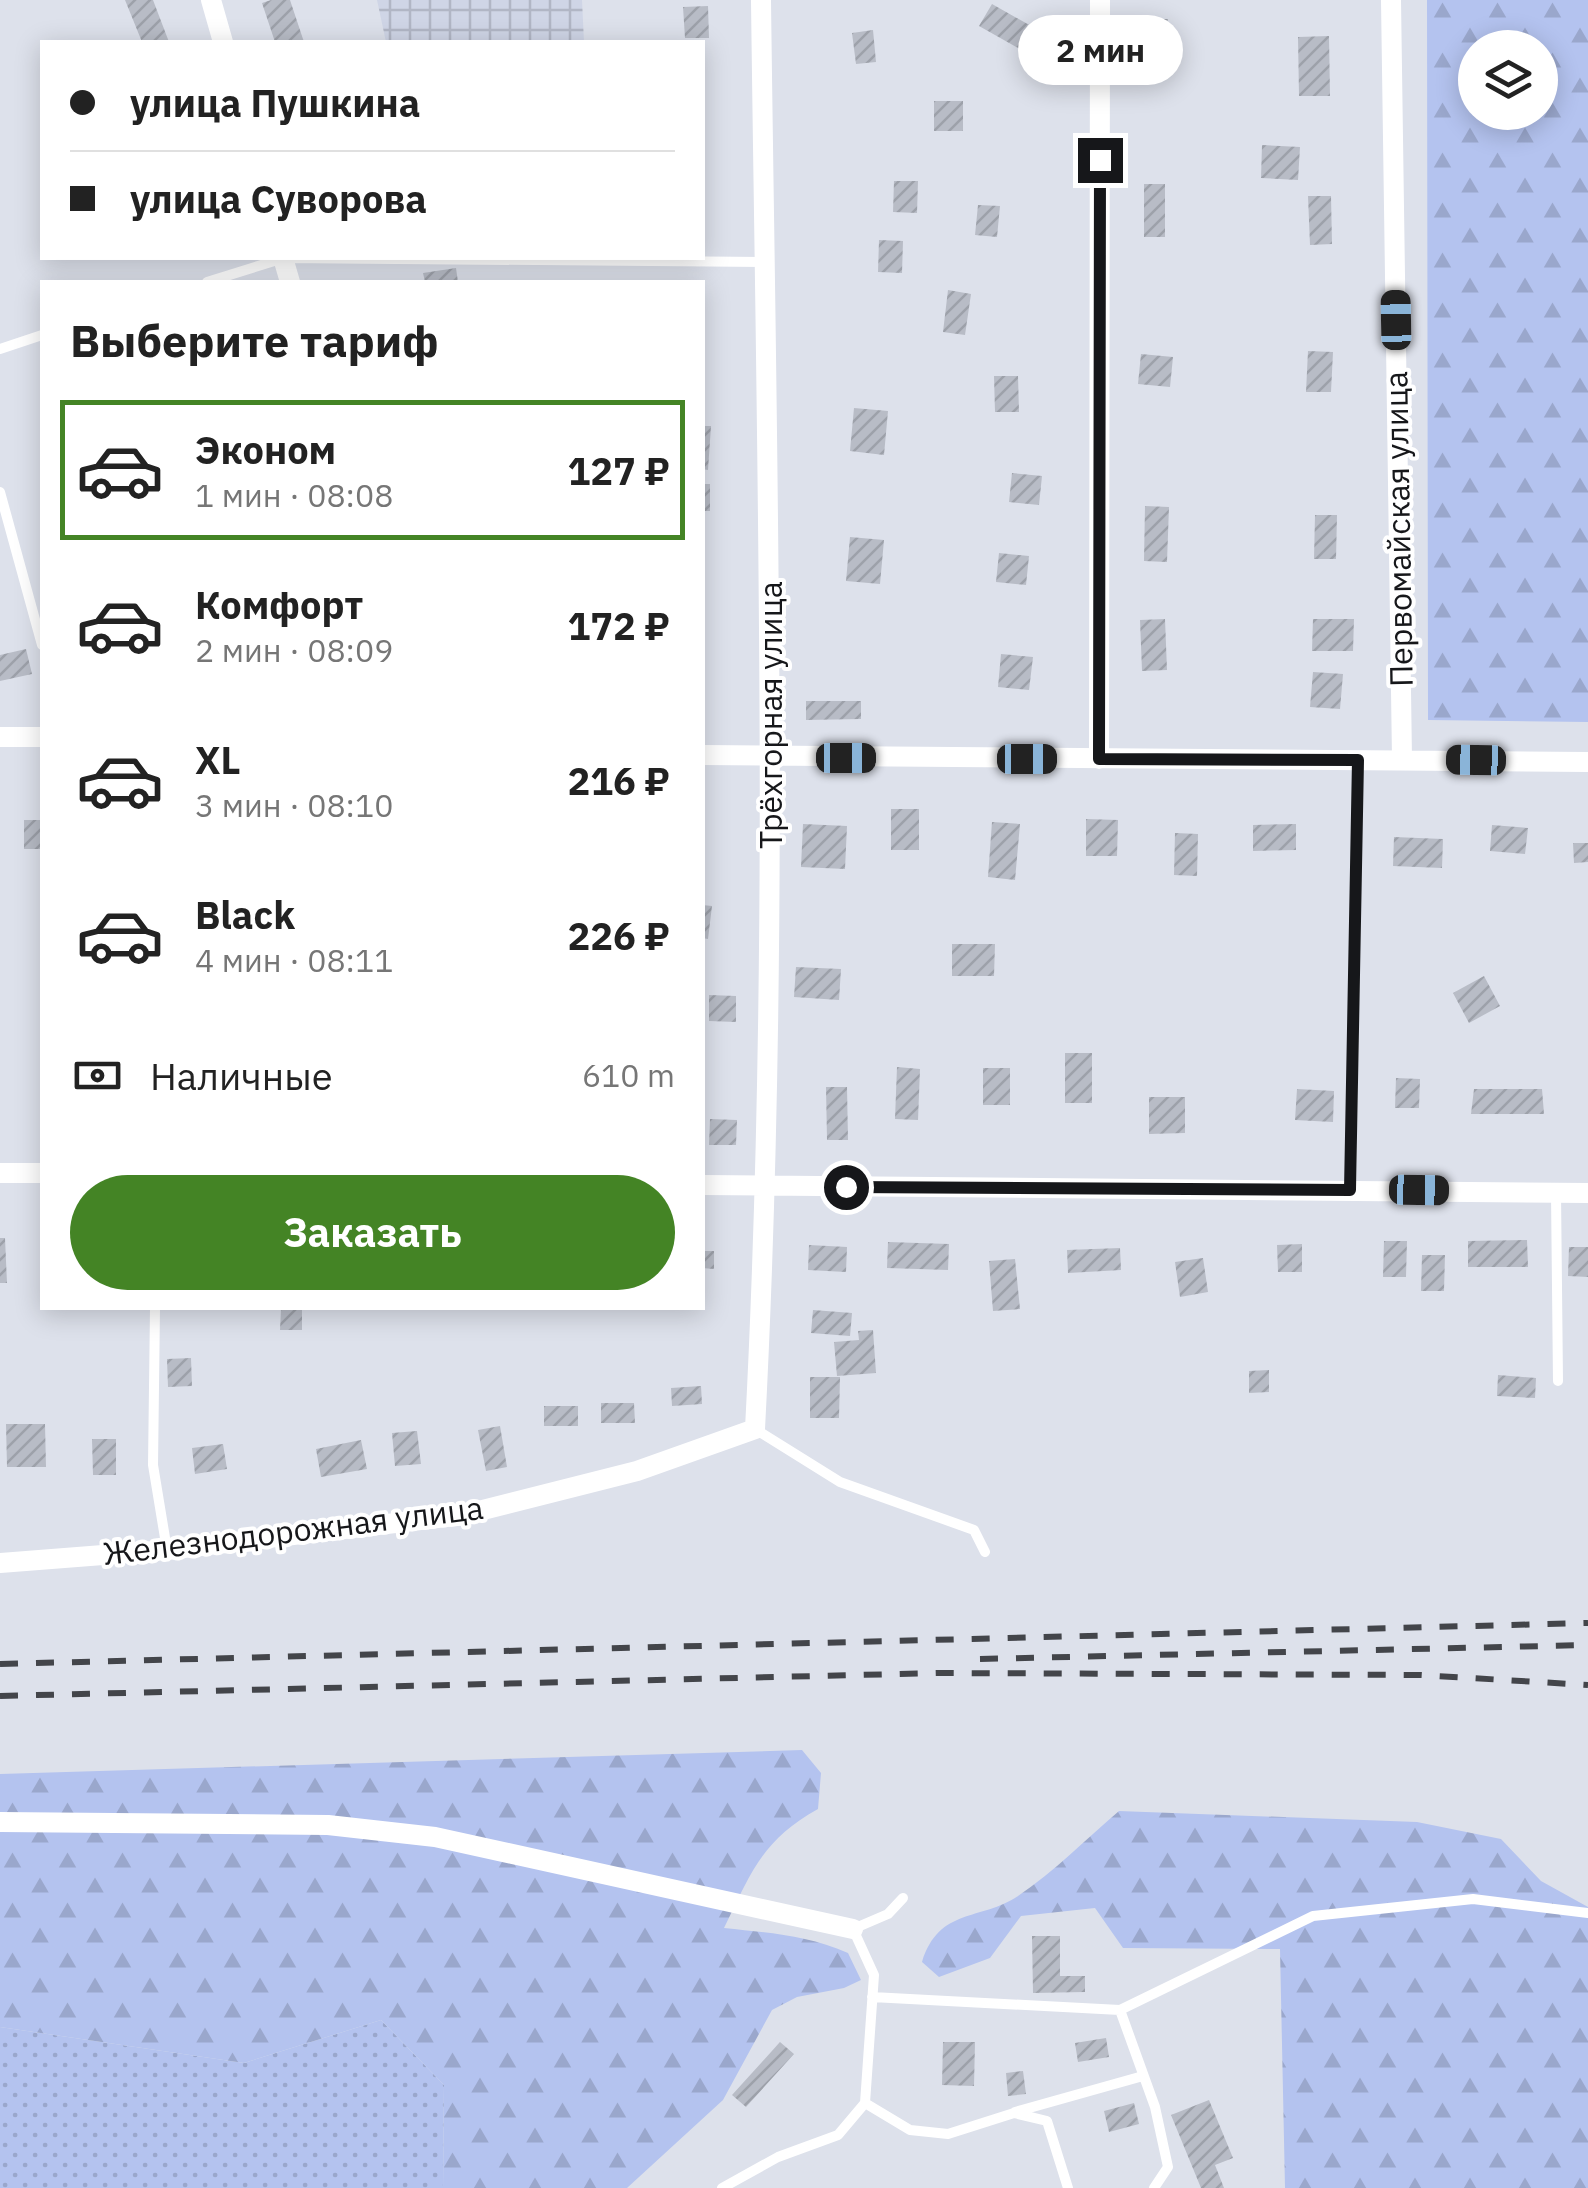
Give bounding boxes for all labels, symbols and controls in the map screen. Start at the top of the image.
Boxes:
callout: 2 мин [1018,15,1182,85]
text: 2 мин [1056,29,1145,71]
map controls [1458,30,1558,130]
button: layers [1458,30,1558,130]
text: улица Пушкина [130,78,420,127]
route end [1078,138,1123,183]
text: улица Суворова [130,174,427,223]
car [1380,290,1412,350]
text: Выберите тариф [70,311,439,369]
street label: Первомайская улица [1374,371,1422,687]
icon: car [75,425,165,515]
text: Эконом [195,425,336,474]
text: 127 ₽ [568,446,670,495]
text: 1 мин · 08:08 [195,474,393,516]
icon: car [75,580,165,670]
text: Комфорт [195,580,363,629]
street label: Трёхгорная улица [749,581,791,849]
text: 172 ₽ [568,601,670,650]
text: 2 мин · 08:09 [195,629,393,671]
icon: car [75,735,165,825]
text: XL [195,735,241,784]
car [816,743,876,773]
car [997,744,1057,774]
car [1446,744,1506,776]
text: 216 ₽ [568,756,670,805]
text: 3 мин · 08:10 [195,784,393,826]
icon: car [75,890,165,980]
text: Black [195,890,295,939]
text: 226 ₽ [568,911,670,960]
text: 4 мин · 08:11 [195,939,393,981]
icon: cash [70,1048,125,1103]
text: Наличные [150,1051,333,1100]
text: 610 m [582,1054,675,1096]
route start [824,1165,869,1210]
car [1389,1174,1449,1206]
button: Заказать [70,1175,675,1290]
street label: Железнодорожная улица [100,1486,486,1574]

